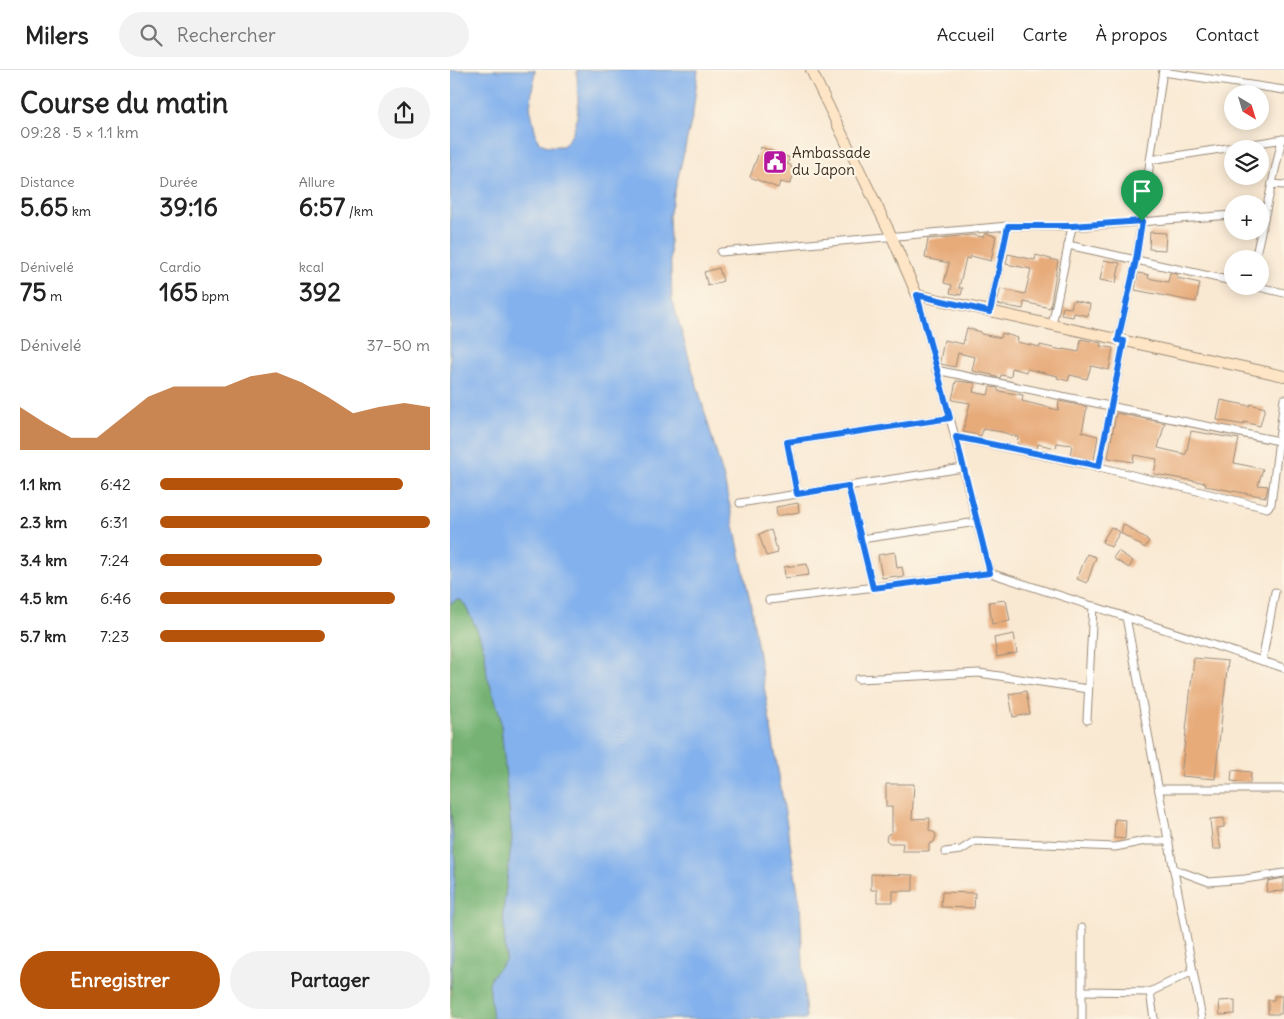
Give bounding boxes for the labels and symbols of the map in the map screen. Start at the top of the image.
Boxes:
north arrow [1224,85,1269,130]
place label: Ambassade du Japon [792,143,871,179]
public building icon: Ambassade du Japon [762,149,788,175]
pin [1121,170,1163,221]

